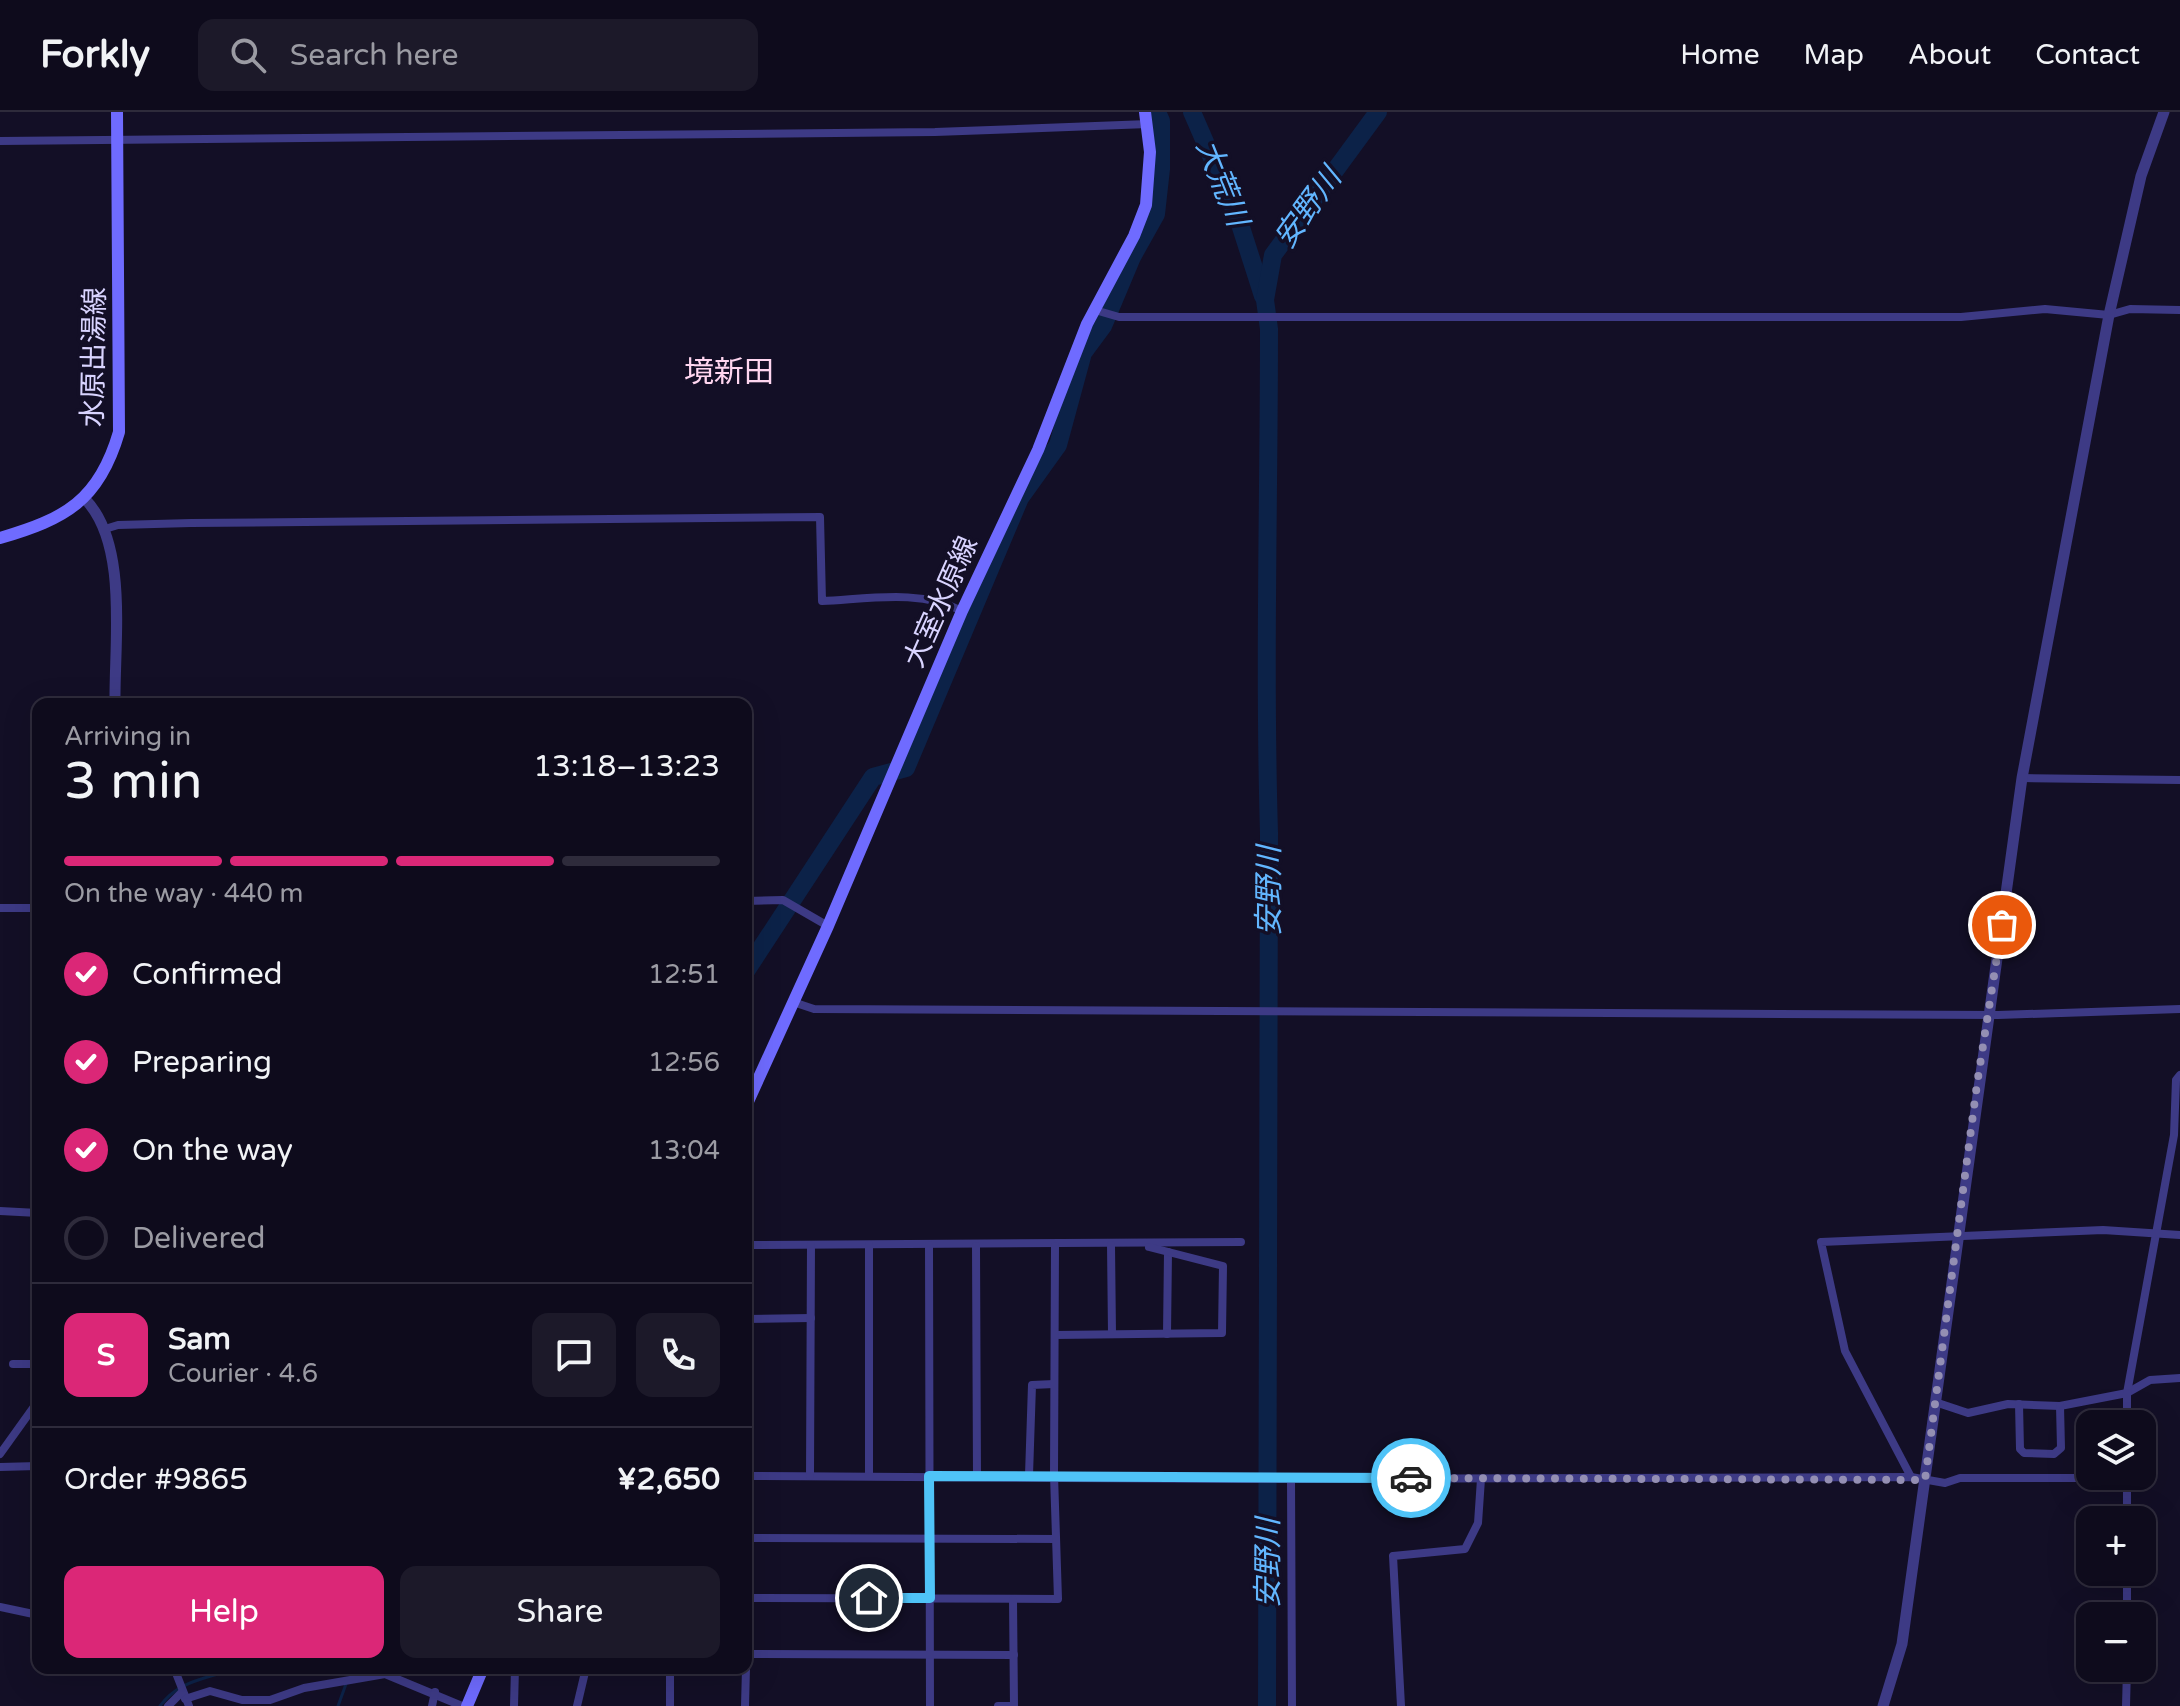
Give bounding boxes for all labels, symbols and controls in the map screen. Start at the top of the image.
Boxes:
search box [198,19,758,91]
text: Forkly [40,32,150,78]
icon: search [226,33,270,77]
text: Search here [290,37,459,74]
text: Home [1680,38,1760,72]
text: Map [1804,38,1864,72]
text: About [1908,38,1991,72]
text: Contact [2035,38,2140,72]
water label: 大荒川 [1188,134,1257,234]
water label: 安野川 [1267,158,1351,255]
street label: 水原出湯線 [76,287,112,427]
district label: 境新田 [684,354,774,391]
street label: 大室水原線 [897,531,985,673]
text: Arriving in [64,721,191,752]
text: 13:18–13:23 [533,748,720,785]
text: 3 min [64,750,203,813]
water label: 安野川 [1251,843,1288,936]
text: On the way · 440 m [64,878,303,909]
pin [1968,891,2036,959]
icon: bag [1980,903,2024,947]
icon: check [64,952,108,996]
text: Confirmed [132,956,283,993]
text: 12:51 [648,959,720,990]
icon: check [64,1040,108,1084]
text: Preparing [132,1044,272,1081]
text: 12:56 [648,1047,720,1078]
icon: check [64,1128,108,1172]
text: On the way [132,1132,293,1169]
text: 13:04 [648,1135,720,1166]
text: Delivered [132,1220,266,1257]
button: chat [532,1313,616,1397]
button: phone [636,1313,720,1397]
text: Sam [168,1321,231,1358]
text: S [97,1337,115,1374]
text: Courier · 4.6 [168,1358,318,1389]
map controls [2076,1410,2156,1682]
button: layers [2076,1410,2156,1490]
courier [1371,1438,1451,1518]
icon: car [1389,1456,1433,1500]
text: Order #9865 [64,1461,248,1498]
text: ¥2,650 [617,1461,720,1498]
button: + [2076,1506,2156,1586]
water label: 安野川 [1250,1515,1287,1608]
pin [835,1564,903,1632]
button: Help [64,1566,384,1658]
button: Share [400,1566,720,1658]
icon: home [847,1576,891,1620]
button: − [2076,1602,2156,1682]

